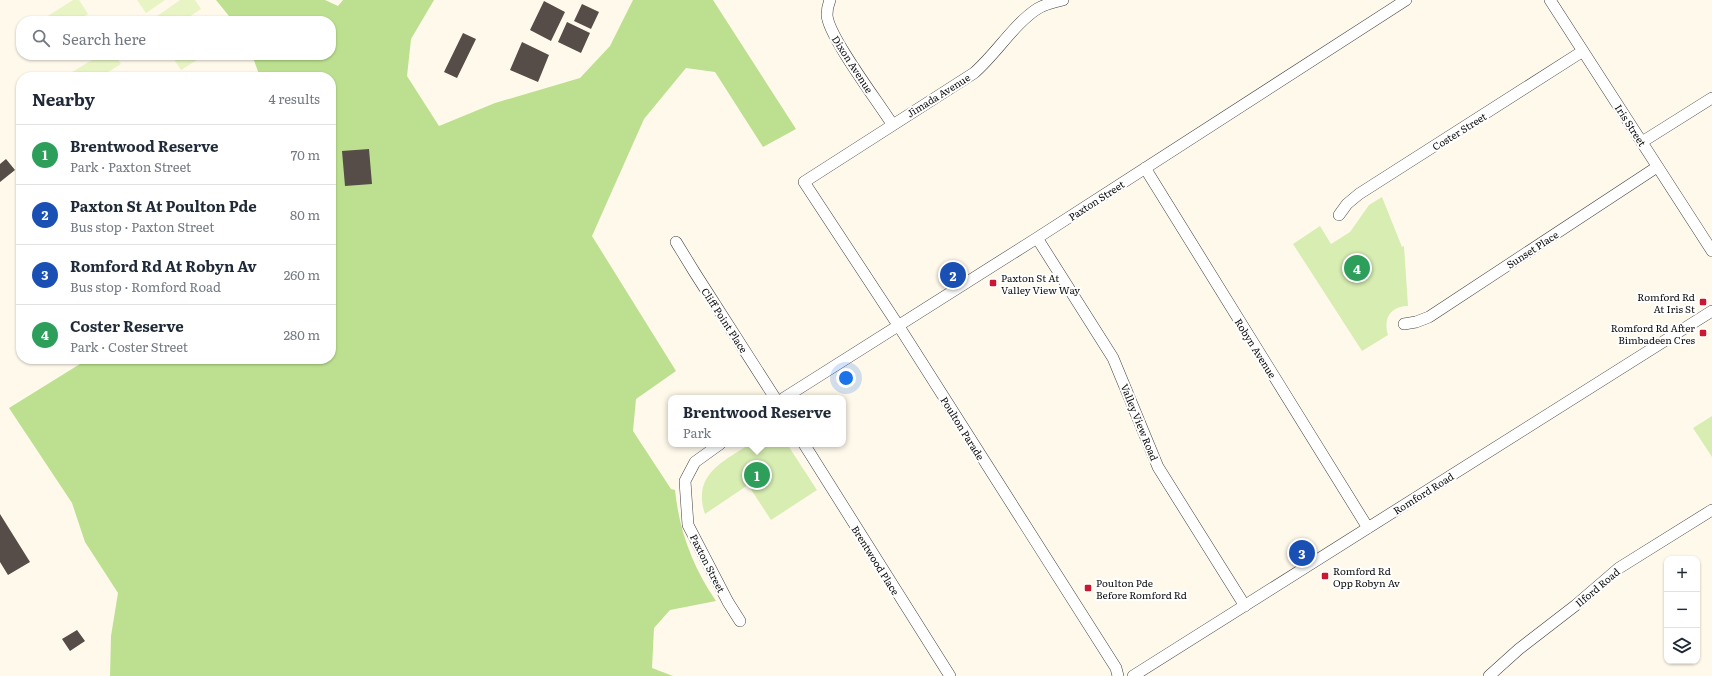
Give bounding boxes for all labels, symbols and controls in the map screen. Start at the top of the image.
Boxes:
search box [16,16,336,60]
icon: search [30,27,52,49]
text: Search here [62,27,146,50]
street label: Dixon Avenue [829,32,877,96]
street label: Jimada Avenue [903,69,973,121]
text: Nearby [32,86,95,111]
text: 4 results [269,89,320,108]
street label: Iris Street [1612,101,1650,149]
street label: Coster Street [1429,108,1489,154]
text: Brentwood Reserve [70,134,219,157]
text: 1 [42,145,48,164]
text: 70 m [291,145,320,164]
text: Park · Paxton Street [70,157,191,176]
street label: Paxton Street [1065,176,1127,224]
text: Paxton St At Poulton Pde [70,194,257,217]
text: 2 [42,205,48,224]
text: 80 m [290,205,320,224]
text: Bus stop · Paxton Street [70,217,214,236]
street label: Sunset Place [1503,227,1561,271]
pin: 4 [1344,253,1370,283]
text: Romford Rd At Robyn Av [70,254,257,277]
pin: 2 [940,260,966,290]
text: 3 [41,265,49,284]
text: 260 m [284,265,320,284]
place label: Paxton St At Valley View Way [1001,270,1080,297]
text: Bus stop · Romford Road [70,277,221,296]
marker: Paxton St At Valley View Way [988,278,998,288]
street label: Cliff Point Place [698,284,752,356]
place label: Romford Rd At Iris St [1637,289,1695,316]
marker: Romford Rd At Iris St [1698,297,1708,307]
text: Coster Reserve [70,314,184,337]
street label: Robyn Avenue [1232,315,1280,381]
place label: Romford Rd After Bimbadeen Cres [1611,320,1695,347]
text: 4 [41,325,49,344]
text: 280 m [284,325,320,344]
marker: Romford Rd After Bimbadeen Cres [1698,328,1708,338]
text: Park · Coster Street [70,337,188,356]
your location [836,368,856,388]
street label: Valley View Road [1118,381,1162,463]
street label: Poulton Parade [937,393,989,463]
popup [668,395,846,447]
text: Brentwood Reserve [683,400,831,423]
text: Park [683,423,711,442]
pin: 1 [744,460,770,490]
street label: Romford Road [1390,468,1456,518]
street label: Brentwood Place [849,522,903,598]
street label: Paxton Street [687,531,729,595]
pin: 3 [1289,538,1315,568]
map controls [1664,556,1700,664]
button: + [1664,556,1700,592]
place label: Romford Rd Opp Robyn Av [1333,563,1400,590]
street label: Ilford Road [1572,564,1622,610]
marker: Romford Rd Opp Robyn Av [1320,571,1330,581]
place label: Poulton Pde Before Romford Rd [1096,575,1187,602]
marker: Poulton Pde Before Romford Rd [1083,583,1093,593]
button: − [1664,592,1700,628]
button: layers [1664,628,1700,664]

